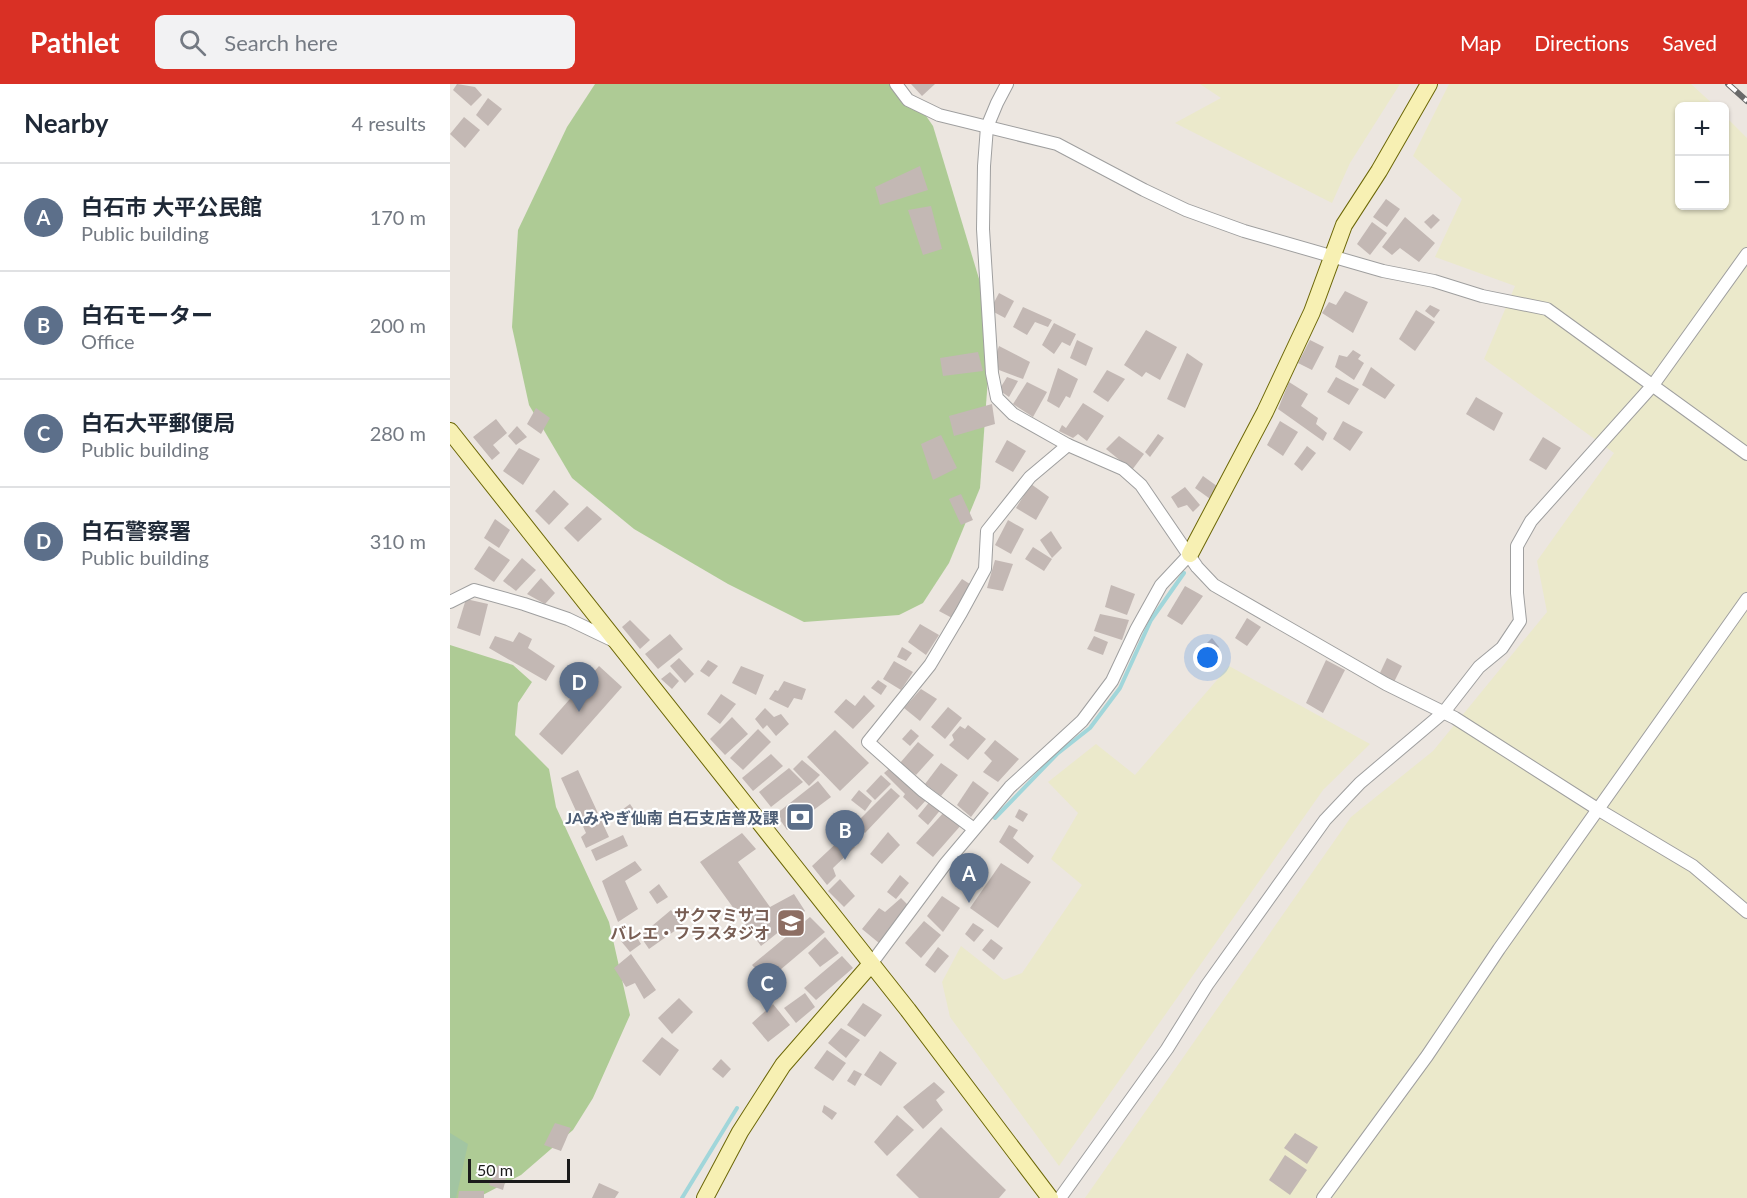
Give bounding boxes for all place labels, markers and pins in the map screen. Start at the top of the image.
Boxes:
pin: D [560,662,598,712]
bank icon: JAみやぎ仙南 白石支店普及課 [784,801,816,833]
place label: JAみやぎ仙南 白石支店普及課 [565,808,779,827]
pin: B [826,810,864,860]
pin: A [950,854,988,903]
place label: サクマミサコ バレエ・フラスタジオ [610,905,770,942]
school or university icon: サクマミサコ バレエ・フラスタジオ [775,907,807,939]
pin: C [748,964,786,1013]

